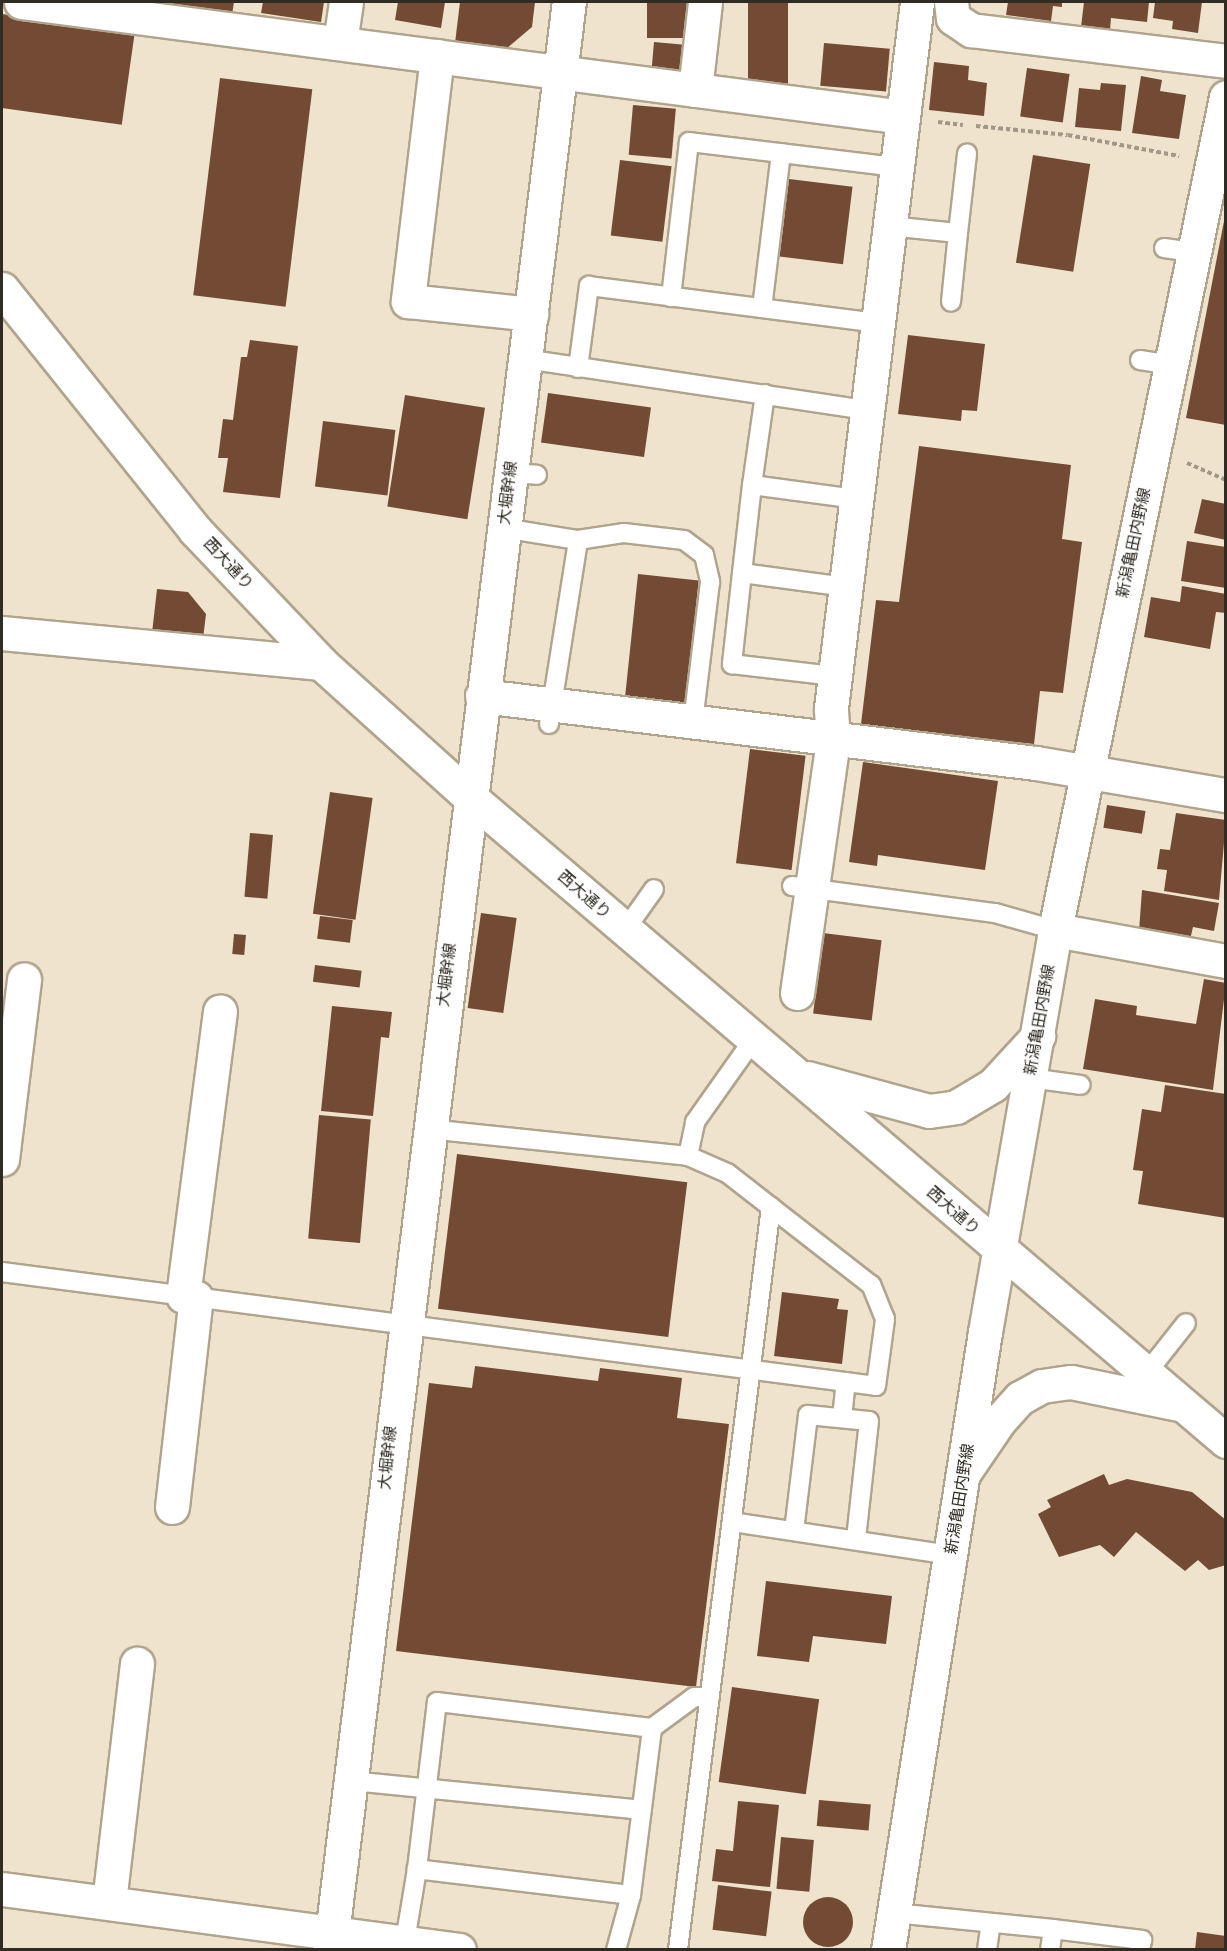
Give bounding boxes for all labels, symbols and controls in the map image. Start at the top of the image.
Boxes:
street label: 大堀幹線 [495,460,521,526]
street label: 新潟亀田内野線 [1113,486,1155,600]
street label: 西大通り [199,534,257,594]
street label: 西大通り [554,867,614,923]
street label: 大堀幹線 [434,942,460,1008]
street label: 新潟亀田内野線 [1021,963,1059,1077]
street label: 西大通り [923,1183,983,1239]
street label: 大堀幹線 [375,1425,401,1491]
street label: 新潟亀田内野線 [942,1442,978,1556]

